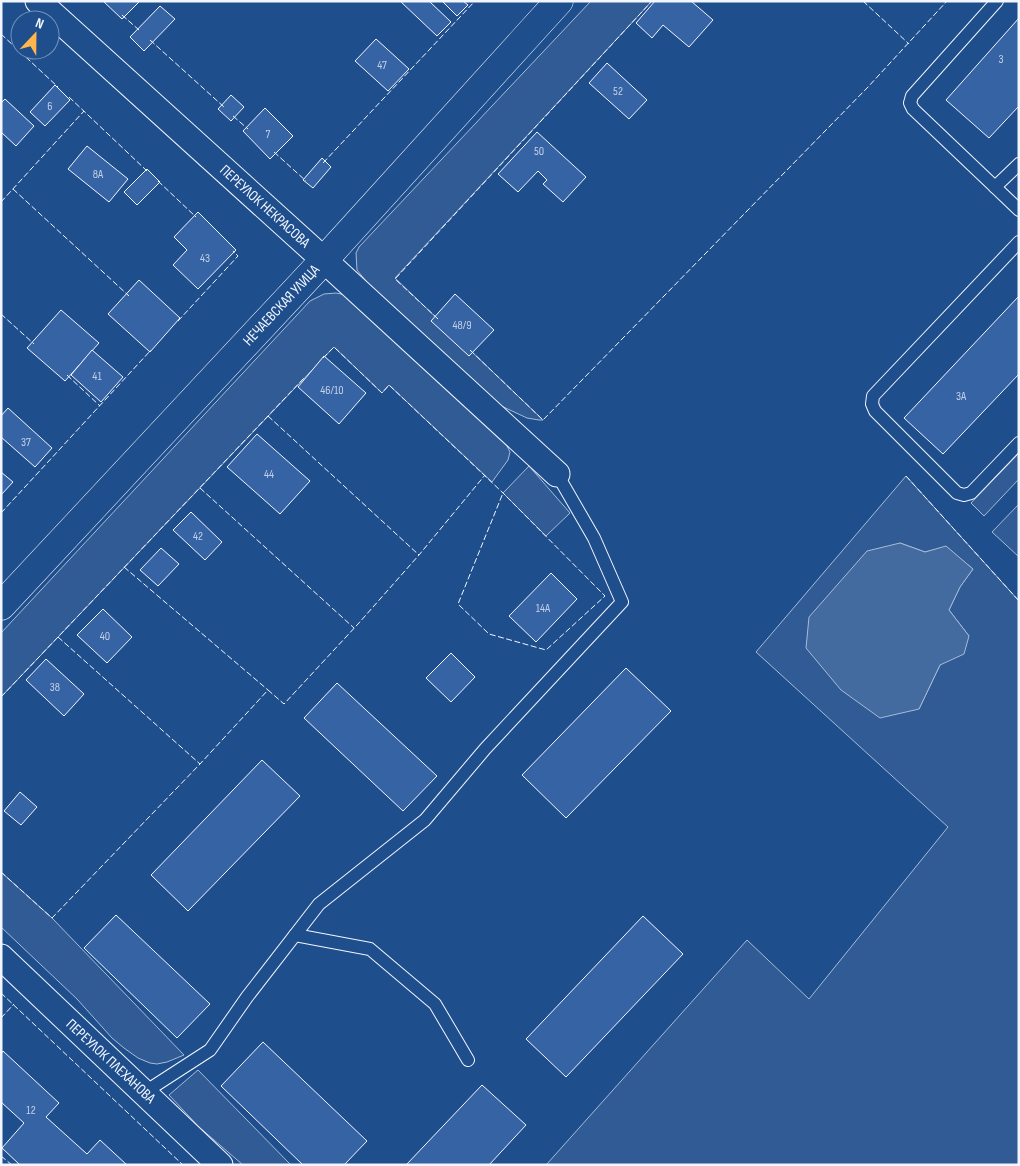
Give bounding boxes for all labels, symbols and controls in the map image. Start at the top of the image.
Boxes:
north arrow [10,10,60,60]
text: N [33,14,46,33]
house number: 3 [998,52,1004,67]
house number: 47 [377,58,387,73]
house number: 52 [613,84,623,99]
house number: 6 [47,99,53,114]
house number: 7 [266,127,271,142]
house number: 50 [534,144,544,159]
street label: ПЕРЕУЛОК НЕКРАСОВА [216,161,314,252]
house number: 8А [93,167,104,182]
house number: 43 [200,251,210,266]
street label: НЕЧАЕВСКАЯ УЛИЦА [239,260,324,350]
house number: 48/9 [452,318,472,333]
house number: 41 [92,369,102,384]
house number: 46/10 [320,383,344,398]
house number: 3А [956,389,967,404]
house number: 37 [21,435,31,450]
house number: 44 [264,467,274,482]
house number: 42 [193,529,203,544]
house number: 14А [536,601,551,616]
house number: 40 [100,629,110,644]
house number: 38 [50,680,60,695]
street label: ПЕРЕУЛОК ПЛЕХАНОВА [62,1015,160,1108]
house number: 12 [26,1103,36,1118]

